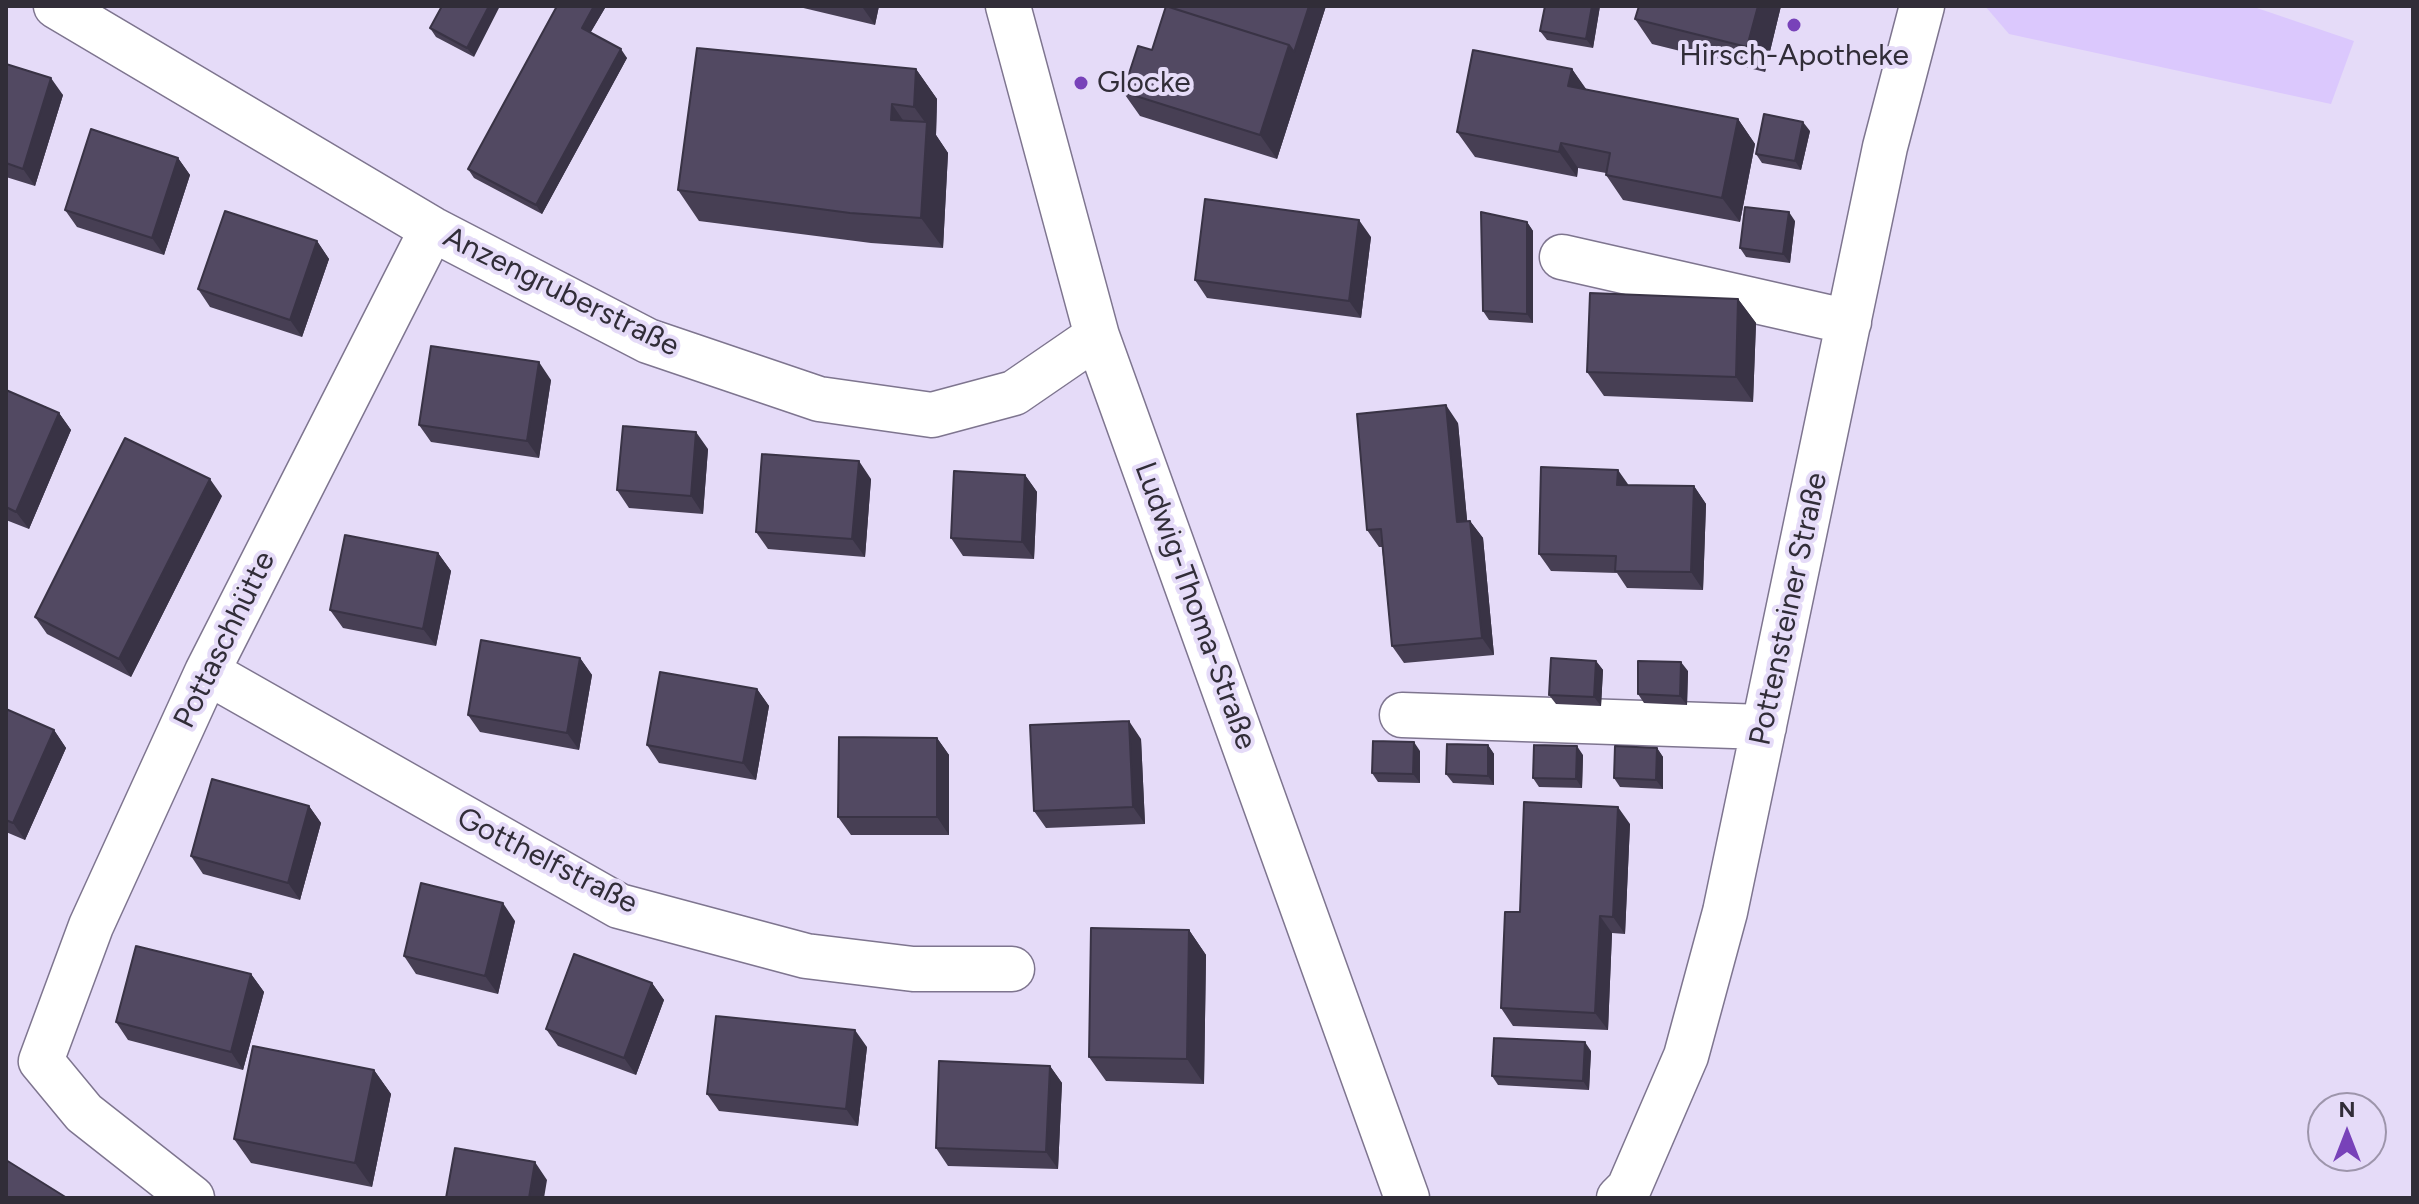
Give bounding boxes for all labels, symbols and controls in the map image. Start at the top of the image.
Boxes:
marker: Hirsch-Apotheke [1785,16,1803,34]
place label: Hirsch-Apotheke [1679,38,1909,74]
place label: Glocke [1097,65,1191,101]
marker: Glocke [1072,74,1090,92]
street label: Anzengruberstraße [437,219,685,365]
street label: Ludwig-Thoma-Straße [1126,457,1264,755]
street label: Pottensteiner Straße [1742,469,1836,749]
street label: Pottaschhütte [167,546,283,734]
street label: Gotthelfstraße [451,800,643,922]
north arrow [2307,1092,2387,1172]
text: N [2338,1096,2356,1123]

